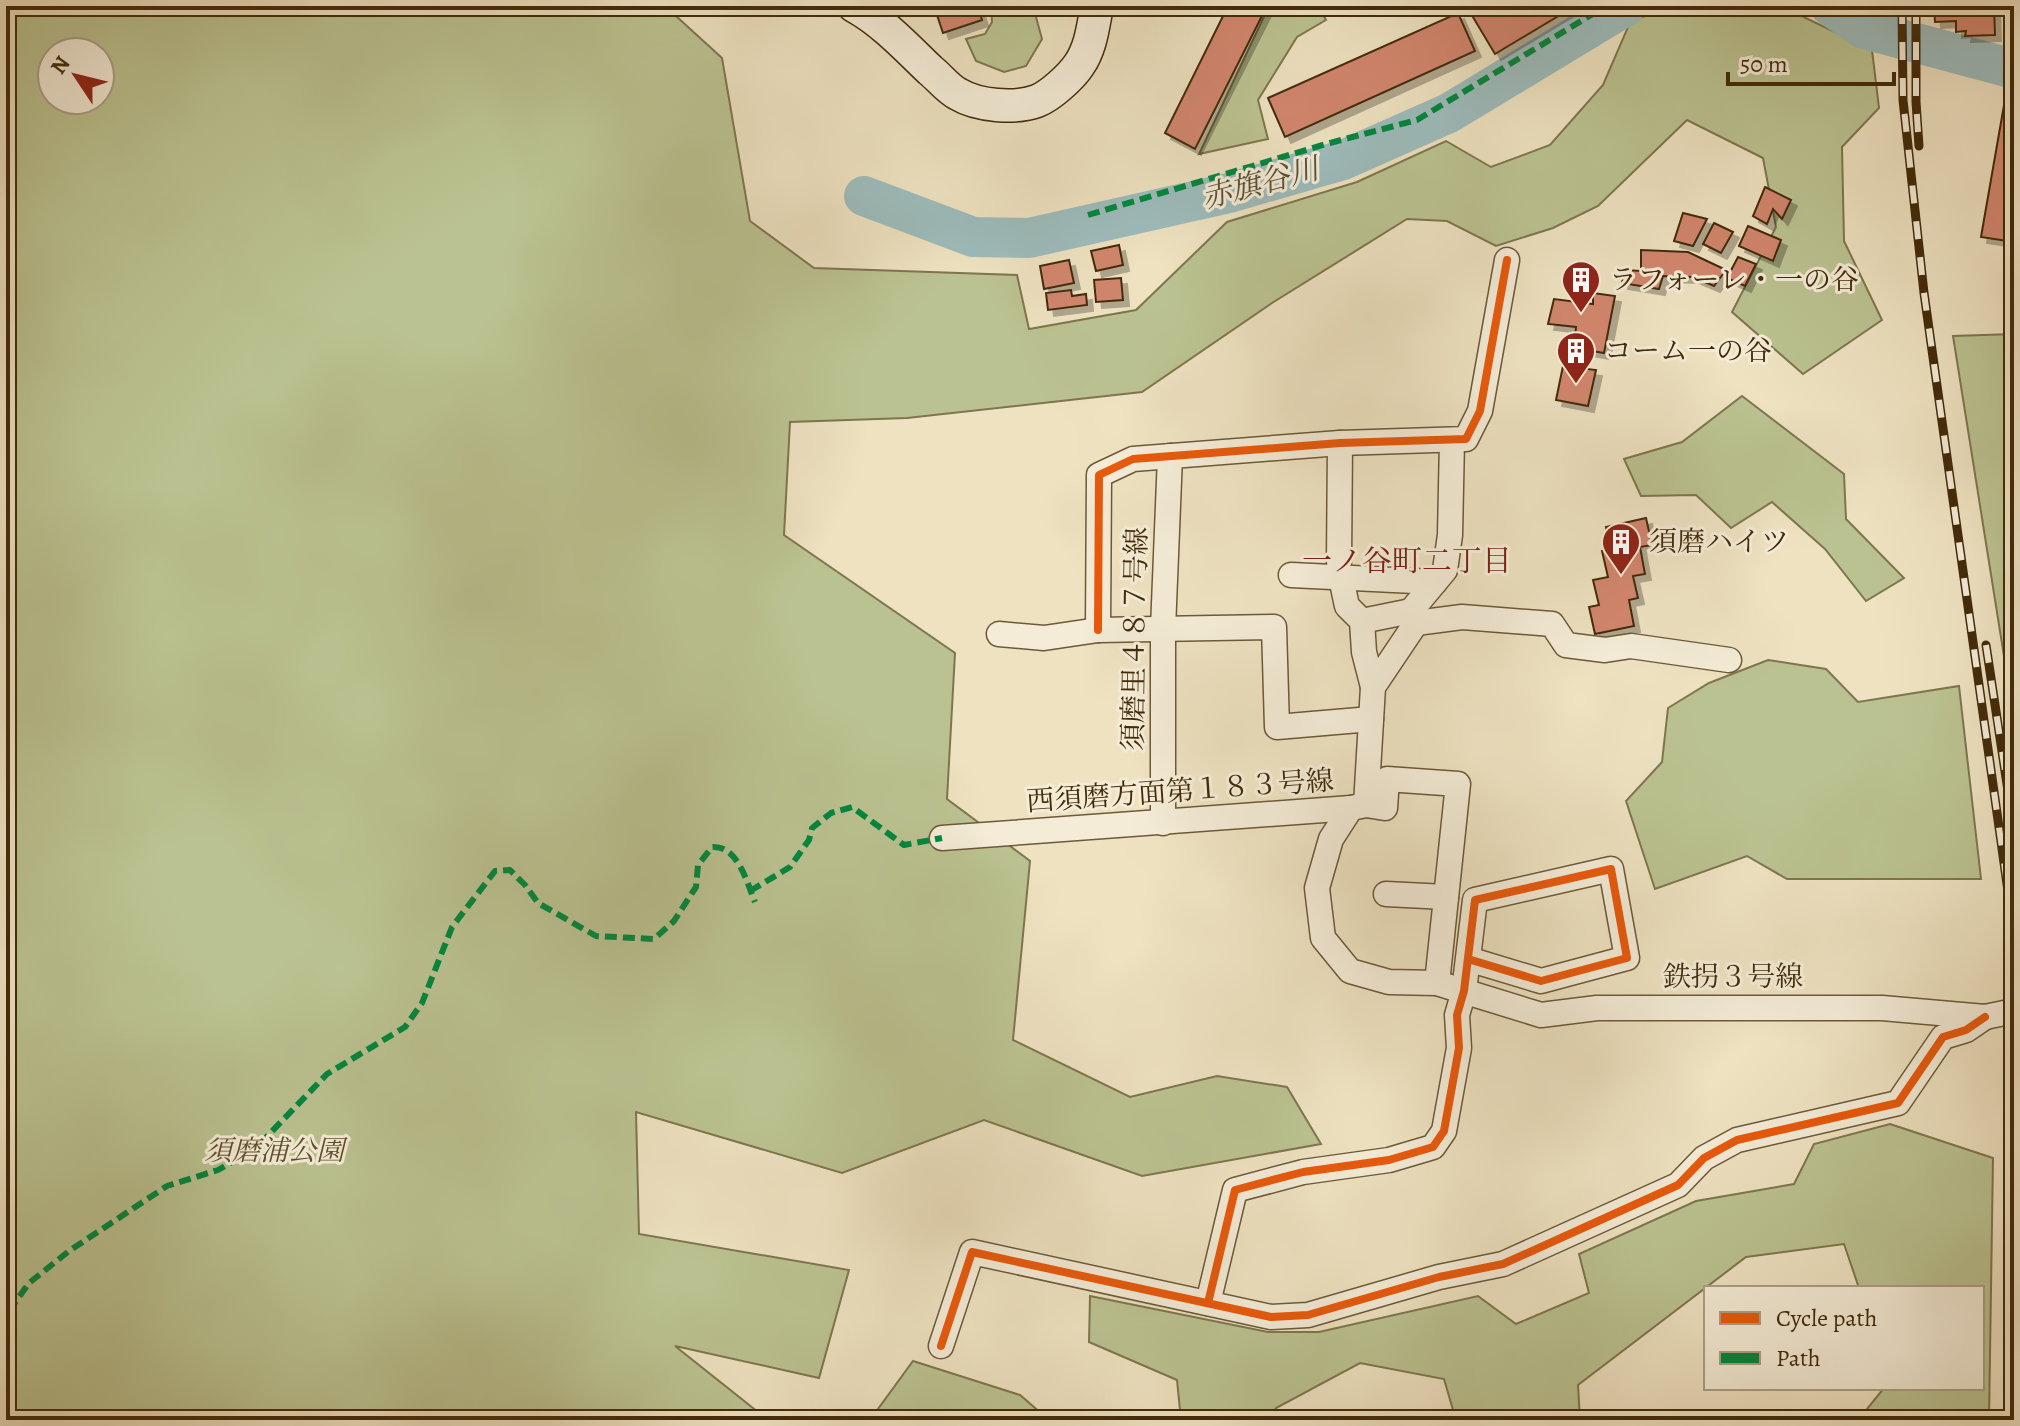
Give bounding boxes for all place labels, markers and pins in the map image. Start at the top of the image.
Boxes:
building icon: ラフォーレ・一の谷 [1560,259,1602,314]
place label: ラフォーレ・一の谷 [1609,261,1859,299]
building icon: コーム一の谷 [1555,330,1597,385]
place label: コーム一の谷 [1604,332,1772,370]
building icon: 須磨ハイツ [1600,521,1642,576]
place label: 須磨ハイツ [1649,523,1789,561]

